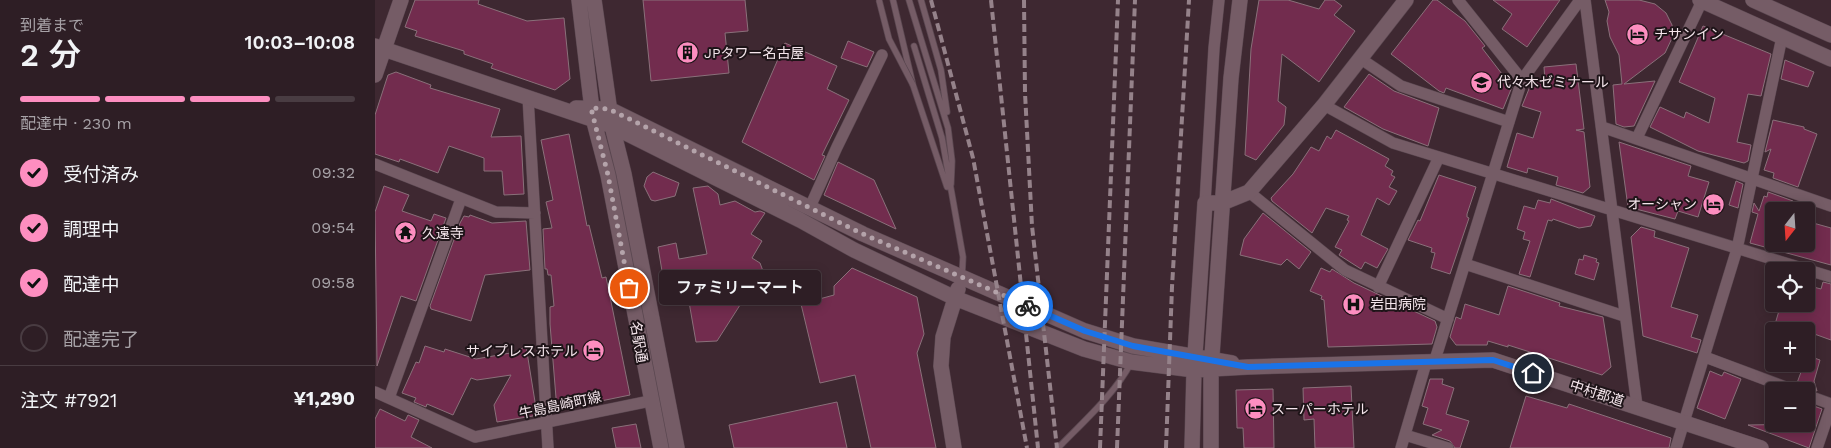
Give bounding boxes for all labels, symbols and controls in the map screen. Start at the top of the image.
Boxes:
text: 到着まで [20,16,84,35]
hotel icon: チサンイン [1626,22,1650,46]
place label: チサンイン [1654,26,1724,42]
text: 10:03–10:08 [244,31,355,54]
text: 2 分 [20,36,81,74]
building icon: JPタワー名古屋 [676,41,700,65]
place label: JPタワー名古屋 [704,45,804,61]
school or university icon: 代々木ゼミナール [1469,70,1493,94]
place label: 代々木ゼミナール [1497,74,1609,90]
text: 配達中 · 230 m [20,114,132,133]
icon: check [20,159,48,187]
text: 受付済み [63,163,139,186]
text: 09:32 [312,163,355,182]
hotel icon: オーシャン [1701,192,1725,216]
place label: オーシャン [1627,196,1697,212]
north arrow [1765,202,1815,252]
map controls [1765,202,1815,432]
icon: check [20,214,48,242]
text: 調理中 [63,218,120,241]
text: 09:54 [311,218,355,237]
temple icon: 久遠寺 [394,221,418,245]
place label: 久遠寺 [422,225,464,241]
button: locate [1765,262,1815,312]
pin [608,267,650,309]
icon: check [20,269,48,297]
callout: ファミリーマート [659,270,821,306]
text: 配達中 [63,273,120,296]
text: 09:58 [311,273,355,292]
icon: bag [615,274,643,302]
text: ファミリーマート [676,278,804,297]
courier [1003,281,1053,331]
icon: bike [1014,292,1042,320]
hospital icon: 岩田病院 [1342,292,1366,316]
place label: 岩田病院 [1370,296,1426,312]
street label: 名駅通 [627,320,651,364]
button: + [1765,322,1815,372]
text: 配達完了 [63,328,139,351]
hotel icon: サイプレスホテル [582,339,606,363]
place label: サイプレスホテル [466,343,578,359]
pin [1512,352,1554,394]
icon: home [1519,359,1547,387]
street label: 中村郡道 [1568,377,1626,409]
button: − [1765,382,1815,432]
text: ¥1,290 [293,387,355,410]
street label: 牛島島崎町線 [517,388,603,422]
text: 注文 #7921 [20,389,118,412]
hotel icon: スーパーホテル [1243,397,1267,421]
place label: スーパーホテル [1271,401,1369,417]

